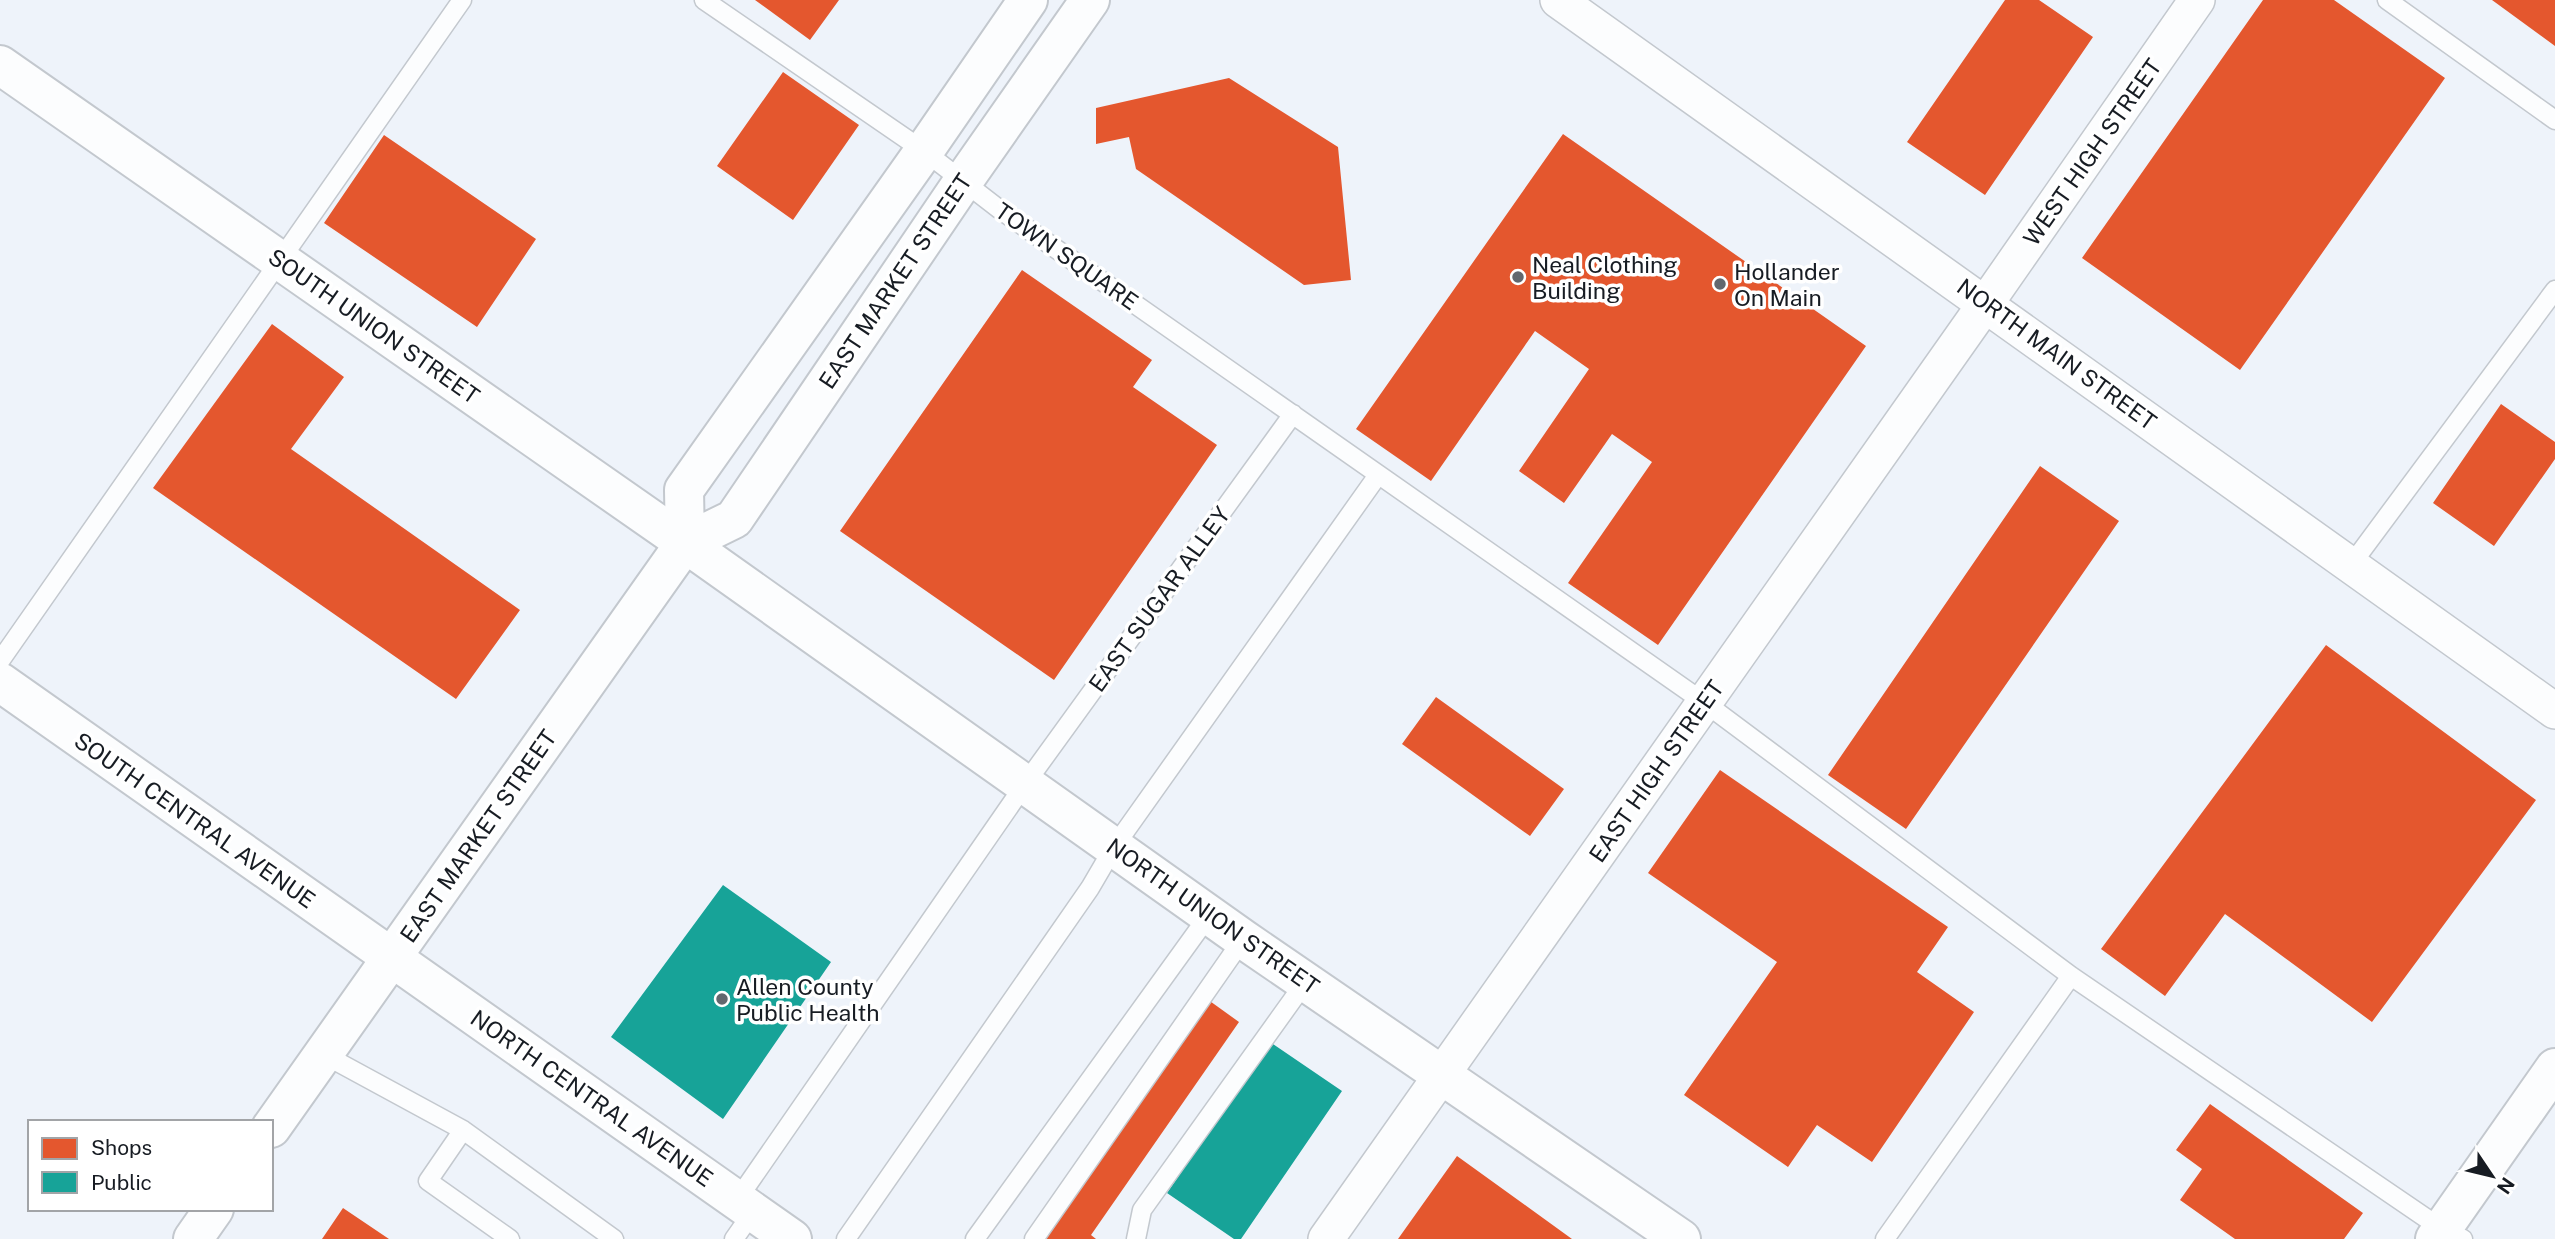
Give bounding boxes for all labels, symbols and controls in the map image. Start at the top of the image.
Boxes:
street label: WEST HIGH STREET [2017,53,2167,251]
street label: EAST MARKET STREET [813,168,977,394]
street label: TOWN SQUARE [990,197,1144,315]
street label: SOUTH UNION STREET [263,243,485,409]
place label: Neal Clothing Building [1532,251,1678,304]
place label: Hollander On Main [1734,258,1840,311]
marker: Neal Clothing Building [1510,269,1526,285]
street label: NORTH MAIN STREET [1952,273,2162,436]
marker: Hollander On Main [1712,276,1728,292]
street label: EAST SUGAR ALLEY [1083,501,1235,697]
street label: EAST HIGH STREET [1583,675,1729,867]
street label: EAST MARKET STREET [394,724,562,947]
street label: SOUTH CENTRAL AVENUE [69,726,321,914]
street label: NORTH UNION STREET [1102,832,1325,1000]
place label: Allen County Public Health [736,973,880,1026]
marker: Allen County Public Health [714,991,730,1007]
street label: NORTH CENTRAL AVENUE [466,1004,718,1192]
legend [28,1120,273,1211]
text: Shops [91,1135,152,1160]
north arrow [2457,1141,2527,1211]
text: Public [91,1170,152,1195]
text: N [2493,1173,2519,1198]

